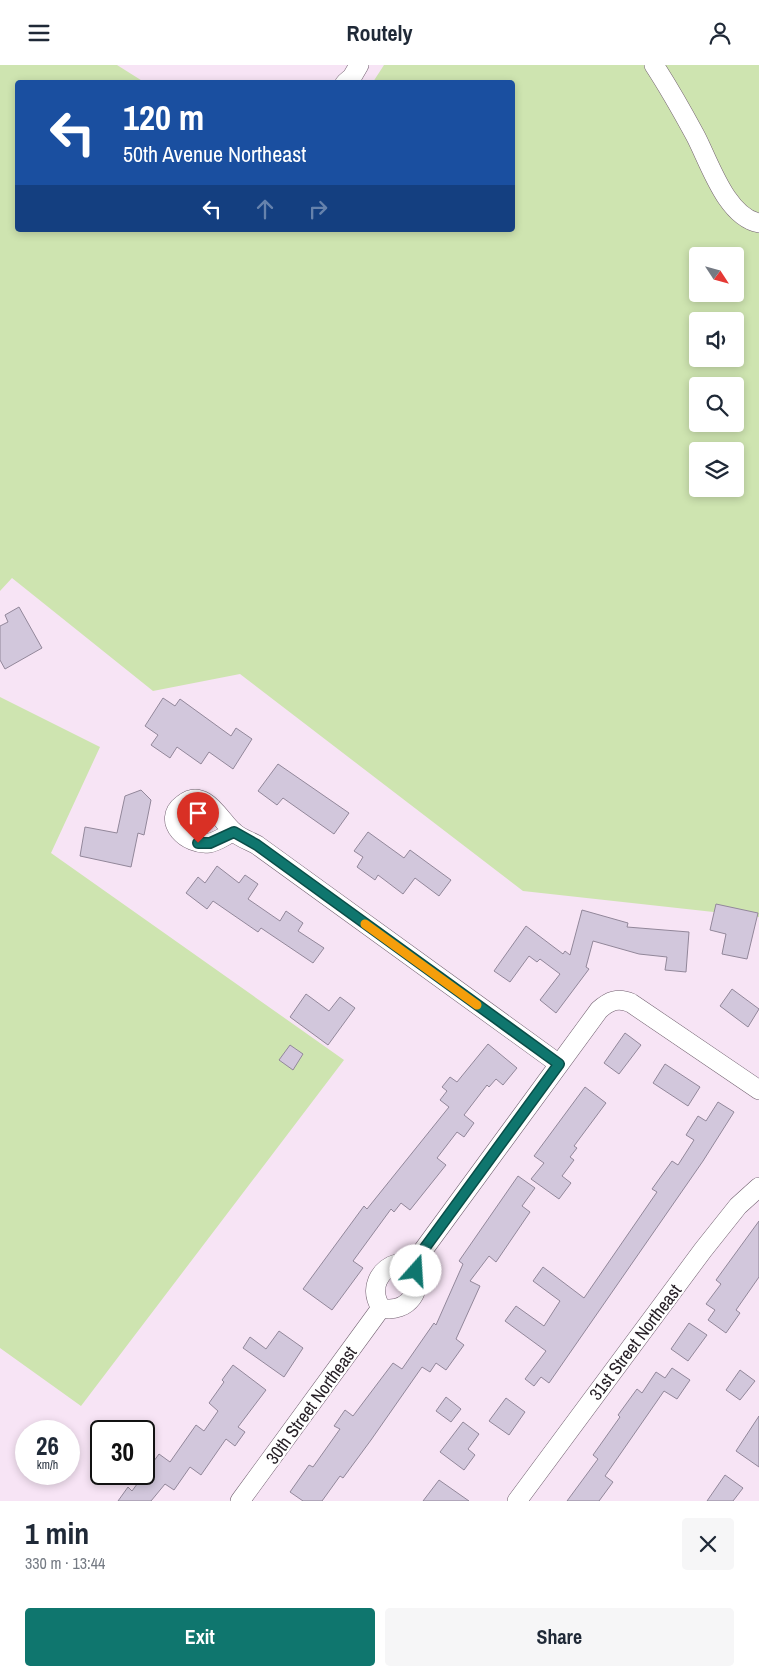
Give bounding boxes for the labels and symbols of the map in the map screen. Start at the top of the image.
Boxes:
north arrow [689,247,744,303]
pin [177,792,219,843]
position arrow [389,1244,441,1296]
street label: 31st Street Northeast [583,1279,687,1405]
street label: 30th Street Northeast [260,1341,362,1469]
speed limit sign: 30 [90,1420,155,1485]

